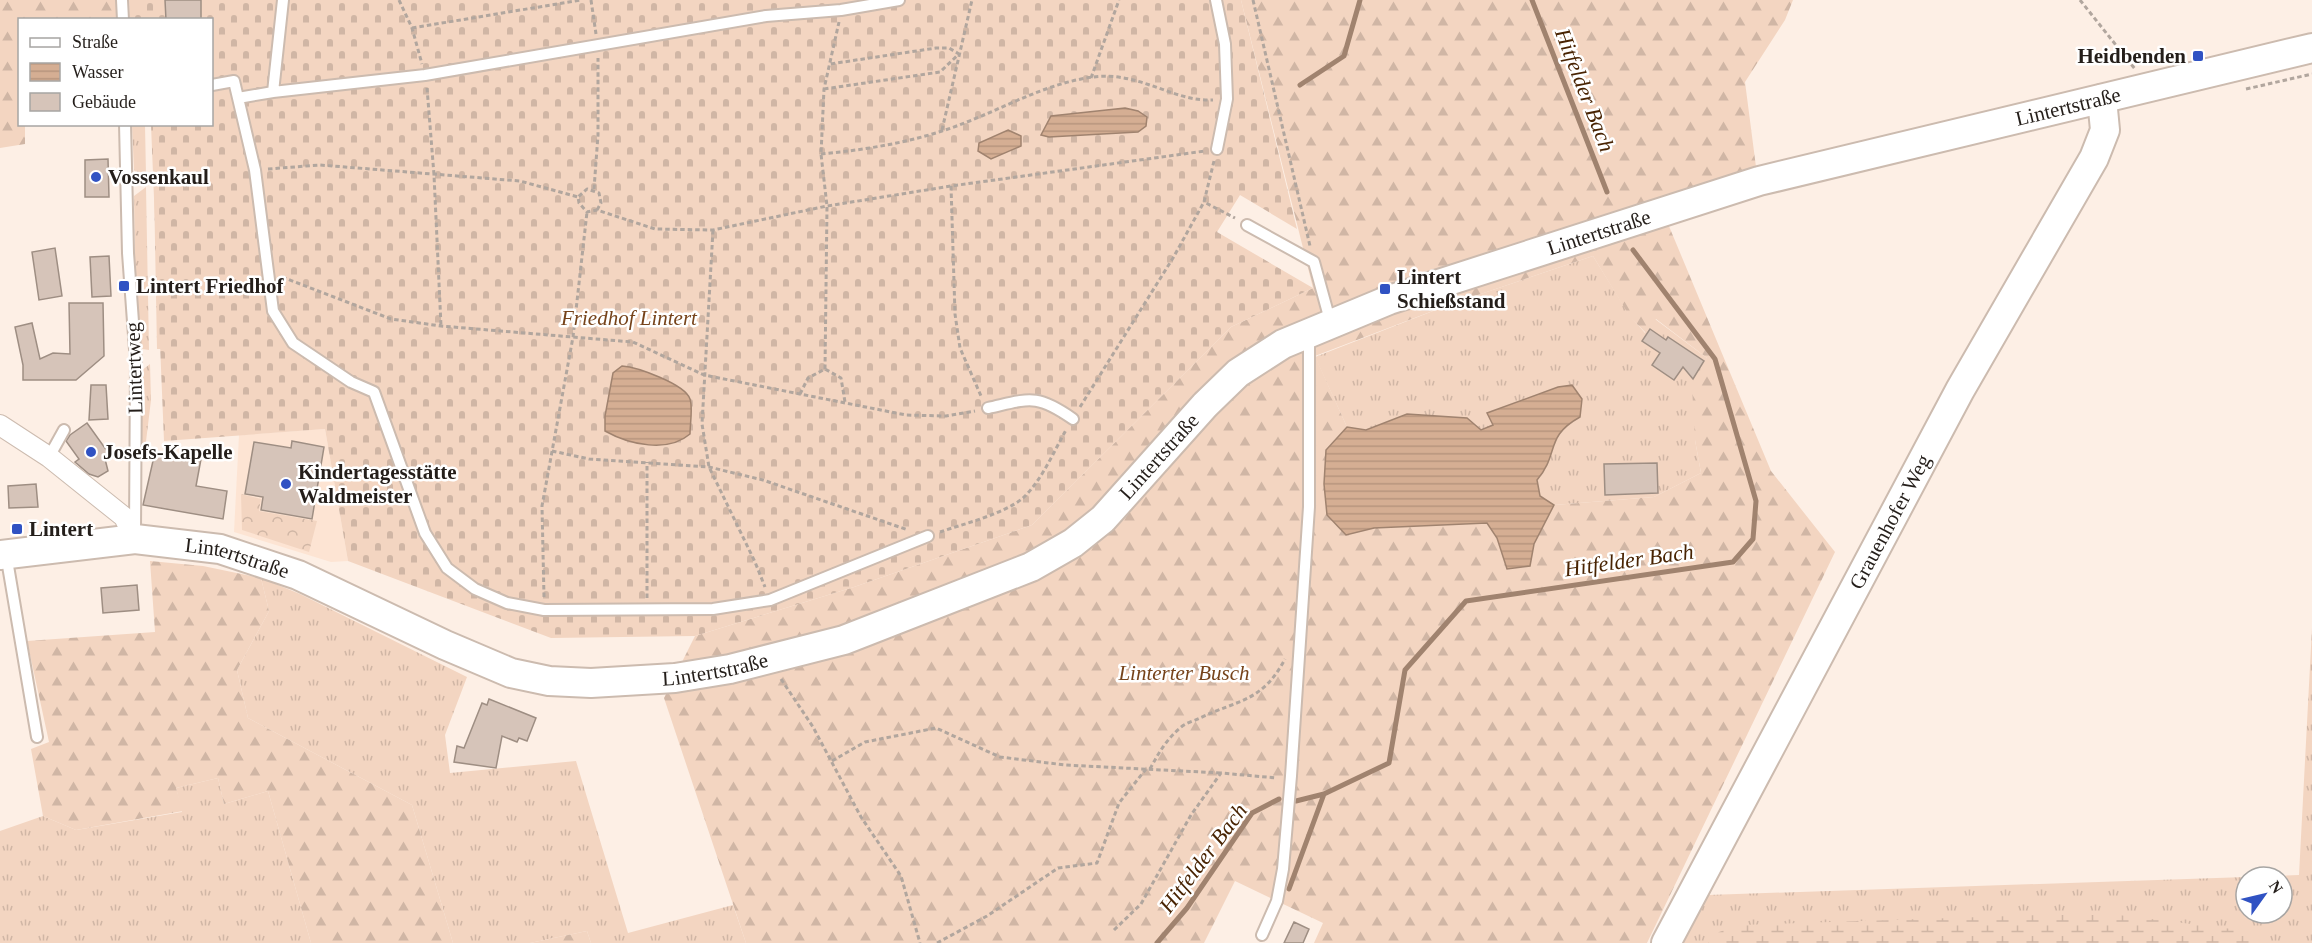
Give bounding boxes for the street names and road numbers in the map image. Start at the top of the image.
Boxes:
street label: Lintertstraße [2013,82,2123,131]
street label: Lintertstraße [1544,205,1654,260]
street label: Lintertweg [120,321,148,414]
street label: Lintertstraße [1114,409,1204,505]
street label: Grauenhofer Weg [1844,450,1936,593]
street label: Lintertstraße [184,533,292,583]
street label: Lintertstraße [661,648,770,691]

